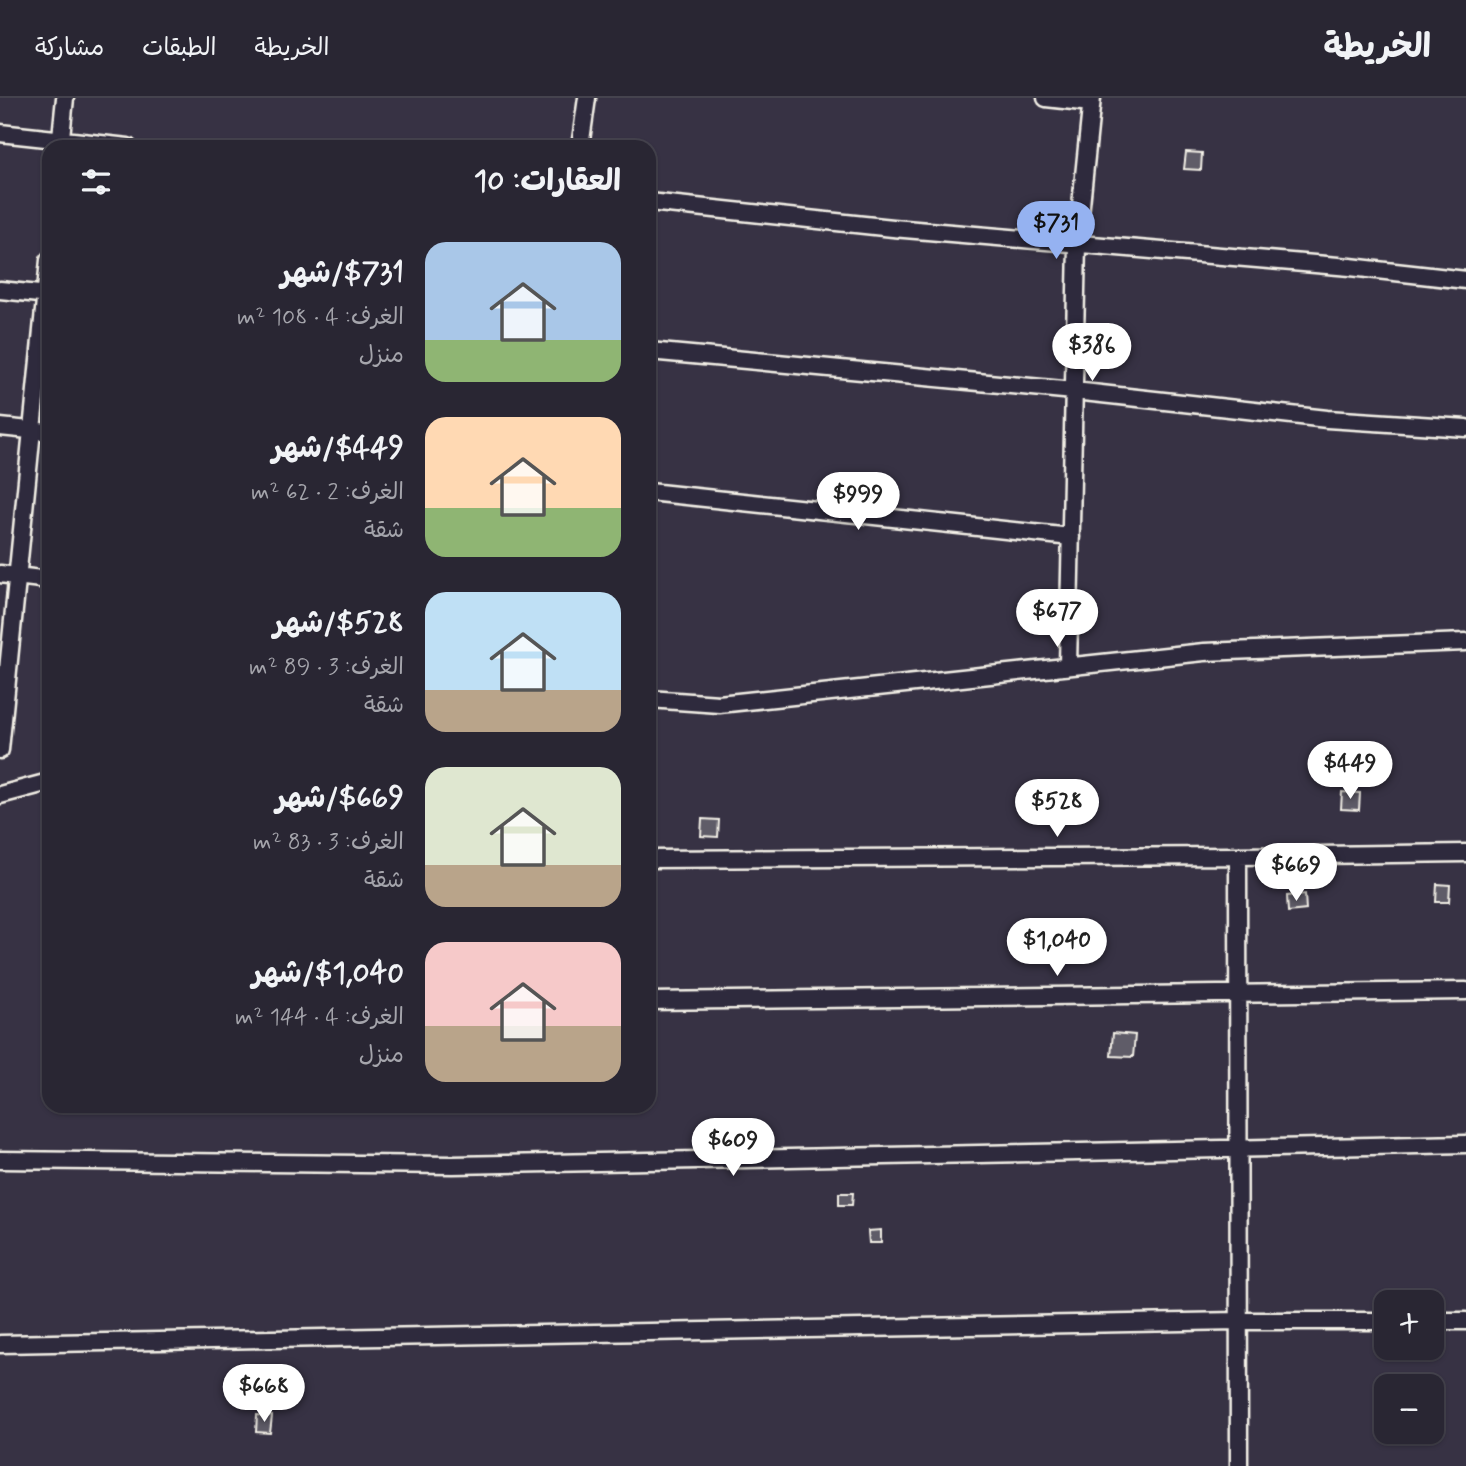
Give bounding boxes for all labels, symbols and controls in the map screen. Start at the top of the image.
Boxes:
text: الخريطة [1324,26,1431,70]
text: مشاركة [35,33,104,64]
text: الطبقات [142,33,217,64]
text: الخريطة [255,33,329,64]
text: العقارات: 10 [474,162,621,201]
icon: filters [77,163,115,201]
pin: $731 [1015,202,1097,261]
text: $731 [1033,209,1079,239]
text: $731/شهر [281,254,404,293]
icon: home [481,270,565,354]
text: الغرف: 4 · 108 m² [237,303,404,333]
pin: $386 [1051,324,1133,383]
text: $386 [1068,331,1116,361]
text: منزل [359,341,404,371]
text: $449/شهر [272,429,404,468]
icon: home [481,445,565,529]
pin: $999 [817,472,899,532]
text: الغرف: 2 · 62 m² [251,478,404,508]
text: $999 [833,480,883,510]
text: شقة [364,516,404,546]
pin: $677 [1016,589,1098,649]
text: $677 [1032,597,1082,627]
text: $528/شهر [273,604,404,643]
icon: home [481,620,565,704]
text: الغرف: 3 · 89 m² [249,653,404,683]
text: شقة [364,691,404,721]
pin: $449 [1309,742,1391,801]
text: $449 [1324,749,1377,779]
text: $669/شهر [276,779,404,818]
pin: $528 [1016,780,1098,839]
text: $528 [1031,787,1083,817]
icon: home [481,795,565,879]
text: الغرف: 3 · 83 m² [253,828,404,858]
pin: $669 [1255,844,1337,903]
text: $669 [1271,851,1321,881]
text: شقة [364,866,404,896]
pin: $1,040 [1000,918,1114,978]
text: $1,040 [1023,926,1091,956]
text: $1,040/شهر [252,954,404,993]
icon: home [481,970,565,1054]
text: الغرف: 4 · 144 m² [235,1003,404,1033]
text: منزل [359,1041,404,1071]
pin: $609 [692,1118,774,1178]
text: $609 [708,1126,758,1156]
map controls [1374,1290,1444,1444]
button: + [1374,1290,1444,1360]
pin: $668 [223,1364,305,1424]
text: $668 [239,1372,289,1402]
button: − [1374,1374,1444,1444]

